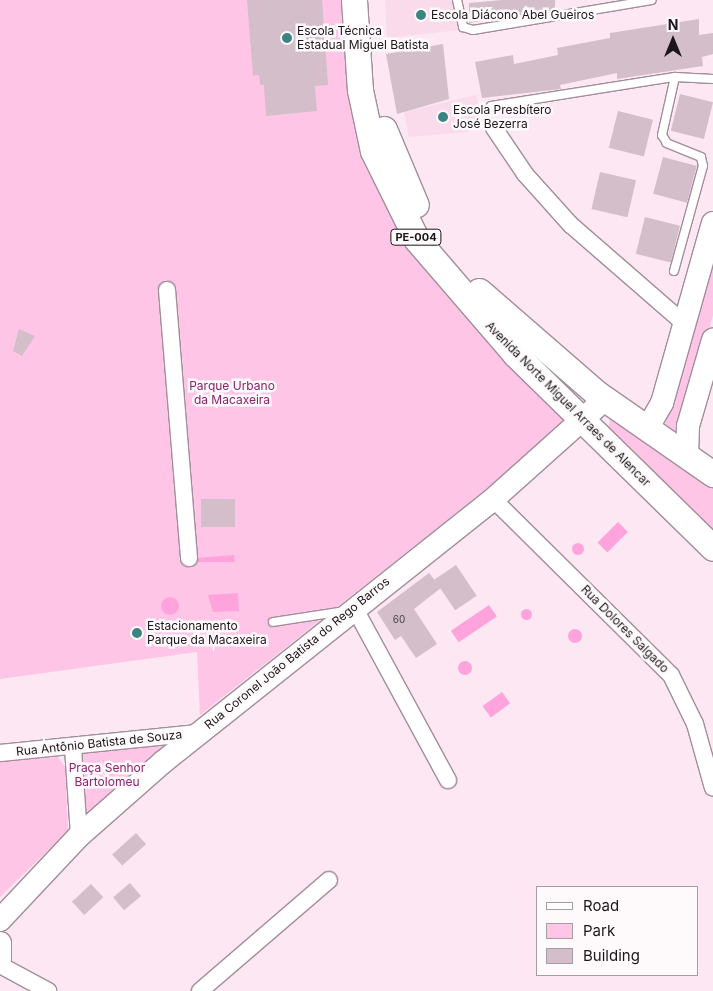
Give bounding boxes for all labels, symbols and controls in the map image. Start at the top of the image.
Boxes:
place label: Escola Diácono Abel Gueiros [431,8,594,22]
marker: Escola Diácono Abel Gueiros [415,9,427,21]
north arrow [648,15,698,65]
text: N [668,16,678,33]
place label: Escola Técnica Estadual Miguel Batista [297,24,429,52]
marker: Escola Técnica Estadual Miguel Batista [281,32,293,44]
place label: Escola Presbítero José Bezerra [453,103,552,131]
marker: Escola Presbítero José Bezerra [437,111,449,123]
road number: PE-004 [390,228,442,246]
street label: Avenida Norte Miguel Arraes de Alencar [483,319,653,489]
park label: Parque Urbano da Macaxeira [189,379,275,407]
street label: Rua Coronel João Batista do Rego Barros [202,574,392,732]
street label: Rua Dolores Salgado [578,582,672,676]
house number: 60 [393,614,405,626]
place label: Estacionamento Parque da Macaxeira [147,619,267,647]
marker: Estacionamento Parque da Macaxeira [131,627,143,639]
street label: Rua Antônio Batista de Souza [15,727,183,759]
park label: Praça Senhor Bartolomeu [69,761,145,789]
legend [536,886,698,976]
text: Road [583,896,619,915]
text: Park [583,921,615,940]
text: Building [583,946,640,965]

